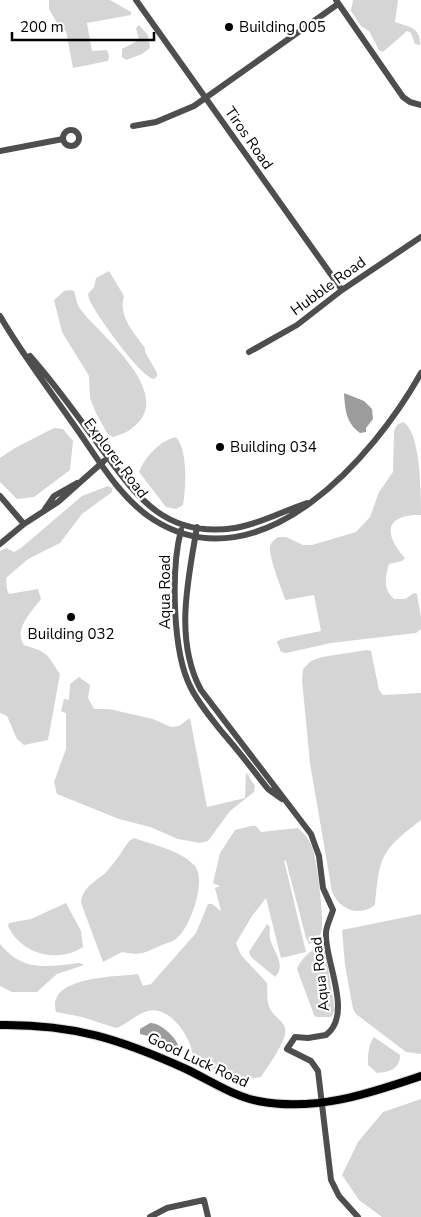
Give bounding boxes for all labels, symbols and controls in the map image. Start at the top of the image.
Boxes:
scale bar [12,10,155,42]
text: 200 m [20,17,64,37]
place label: Building 005 [239,17,326,37]
marker: Building 005 [223,21,235,33]
street label: Tiros Road [220,103,278,173]
street label: Hubble Road [286,252,370,320]
street label: Explorer Road [79,414,153,502]
place label: Building 034 [230,437,317,457]
marker: Building 034 [214,441,226,453]
street label: Aqua Road [155,555,175,629]
marker: Building 032 [65,611,77,623]
place label: Building 032 [28,624,114,644]
street label: Aqua Road [306,936,334,1012]
street label: Good Luck Road [144,1028,252,1092]

